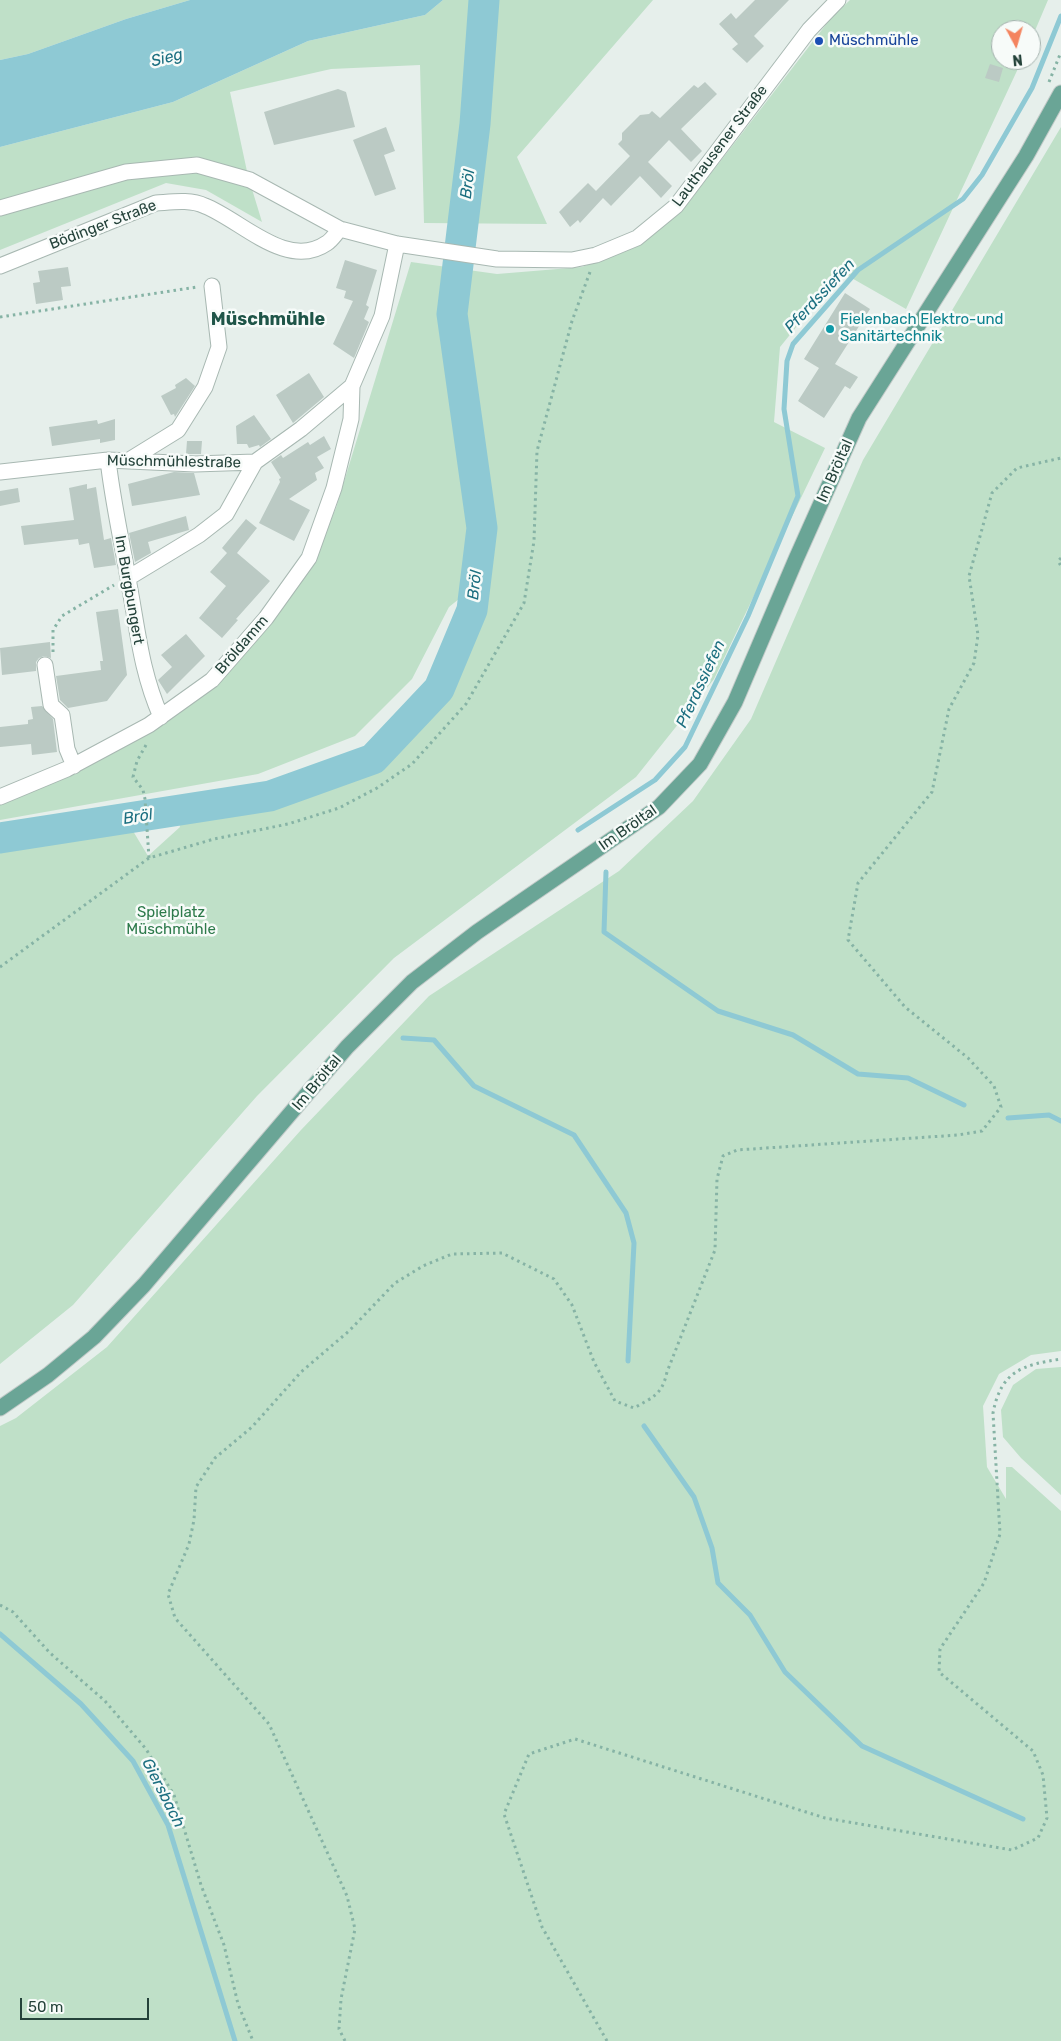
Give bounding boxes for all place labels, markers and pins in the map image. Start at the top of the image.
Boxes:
place label: Müschmühle [829,32,919,50]
marker: Müschmühle [813,35,825,47]
place label: Fielenbach Elektro-und Sanitärtechnik [840,311,1003,346]
marker: Fielenbach Elektro-und Sanitärtechnik [824,323,836,335]

